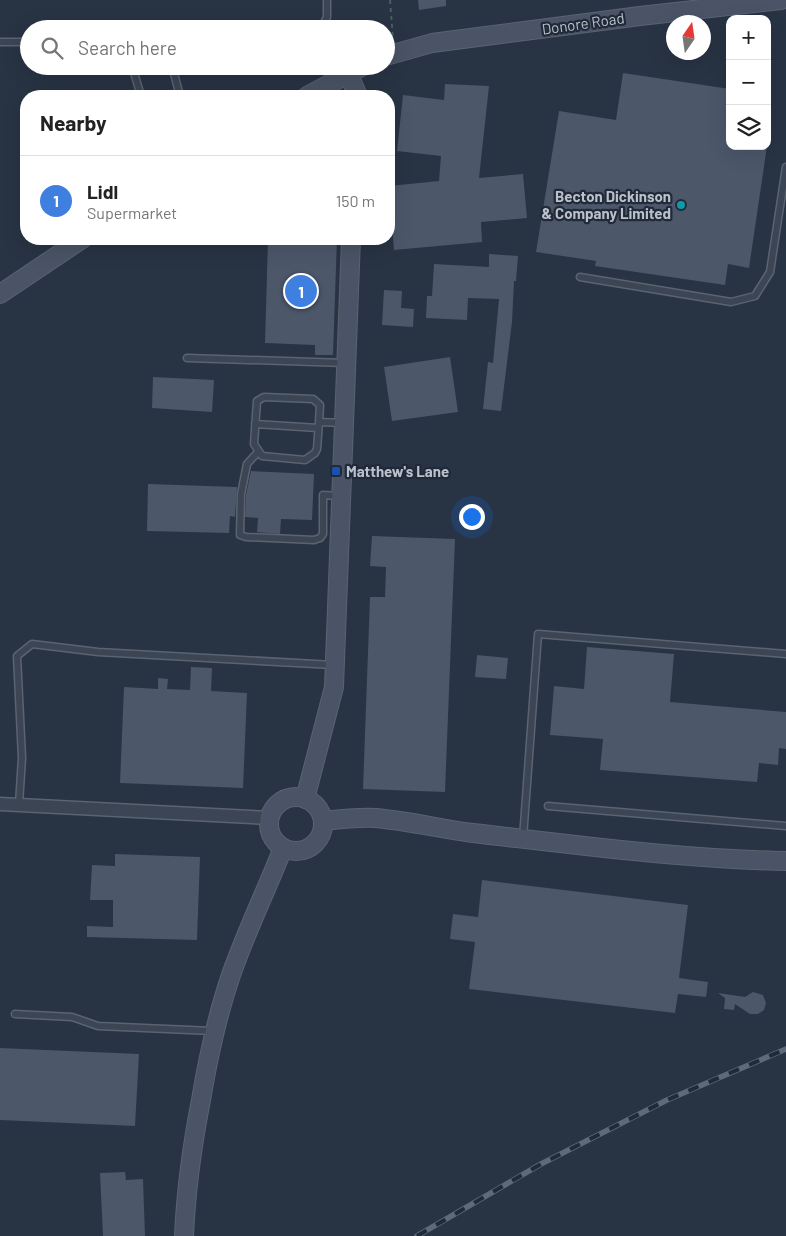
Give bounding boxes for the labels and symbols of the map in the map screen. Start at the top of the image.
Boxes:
street label: Donore Road [541,8,625,38]
north arrow [666,15,711,60]
place label: Becton Dickinson & Company Limited [542,187,671,222]
marker: Becton Dickinson & Company Limited [675,199,687,211]
pin: 1 [285,272,317,310]
place label: Matthew's Lane [346,462,449,480]
marker: Matthew's Lane [330,465,342,477]
your location [459,504,485,530]

